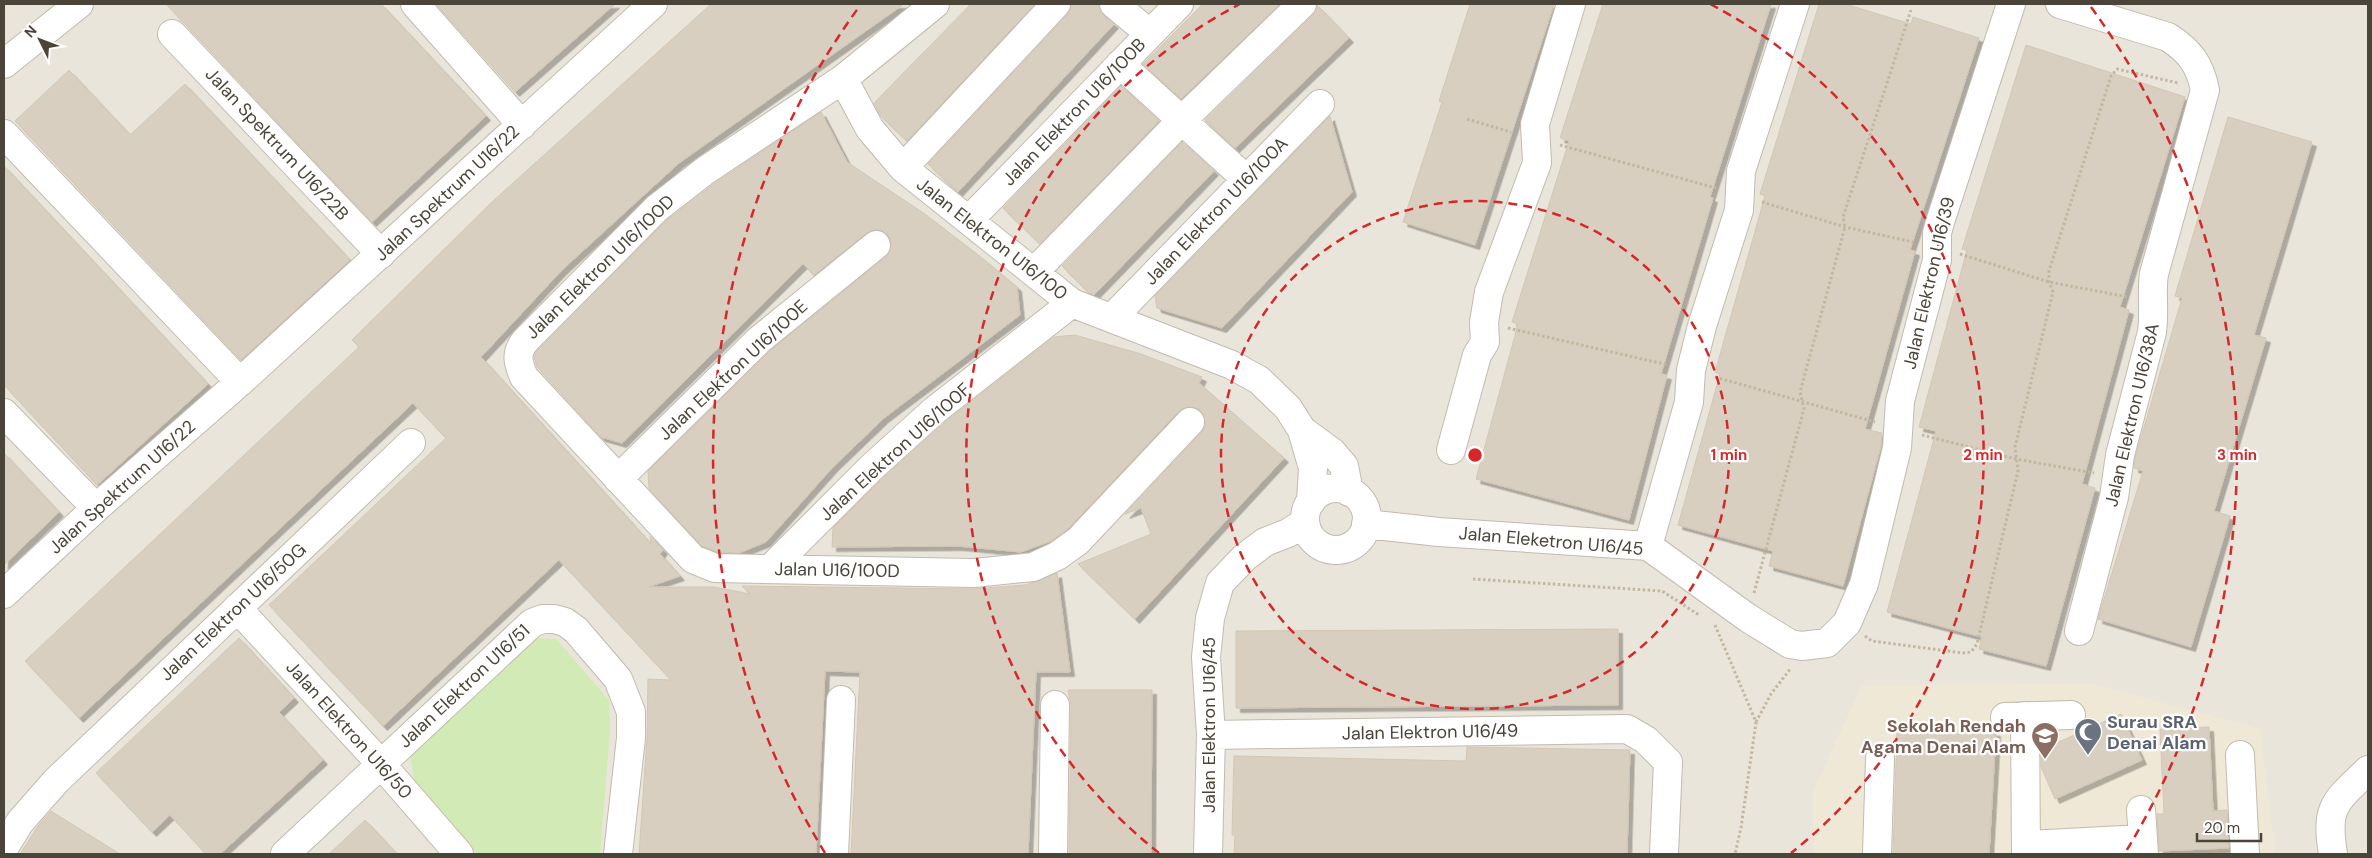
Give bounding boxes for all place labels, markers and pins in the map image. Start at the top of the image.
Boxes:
centre of rings [1466,446,1484,464]
place label: Surau SRA Denai Alam [2107,710,2206,755]
place label: Sekolah Rendah Agama Denai Alam [1861,714,2026,759]
mosque icon: Surau SRA Denai Alam [2073,717,2103,756]
school or university icon: Sekolah Rendah Agama Denai Alam [2030,721,2060,760]

